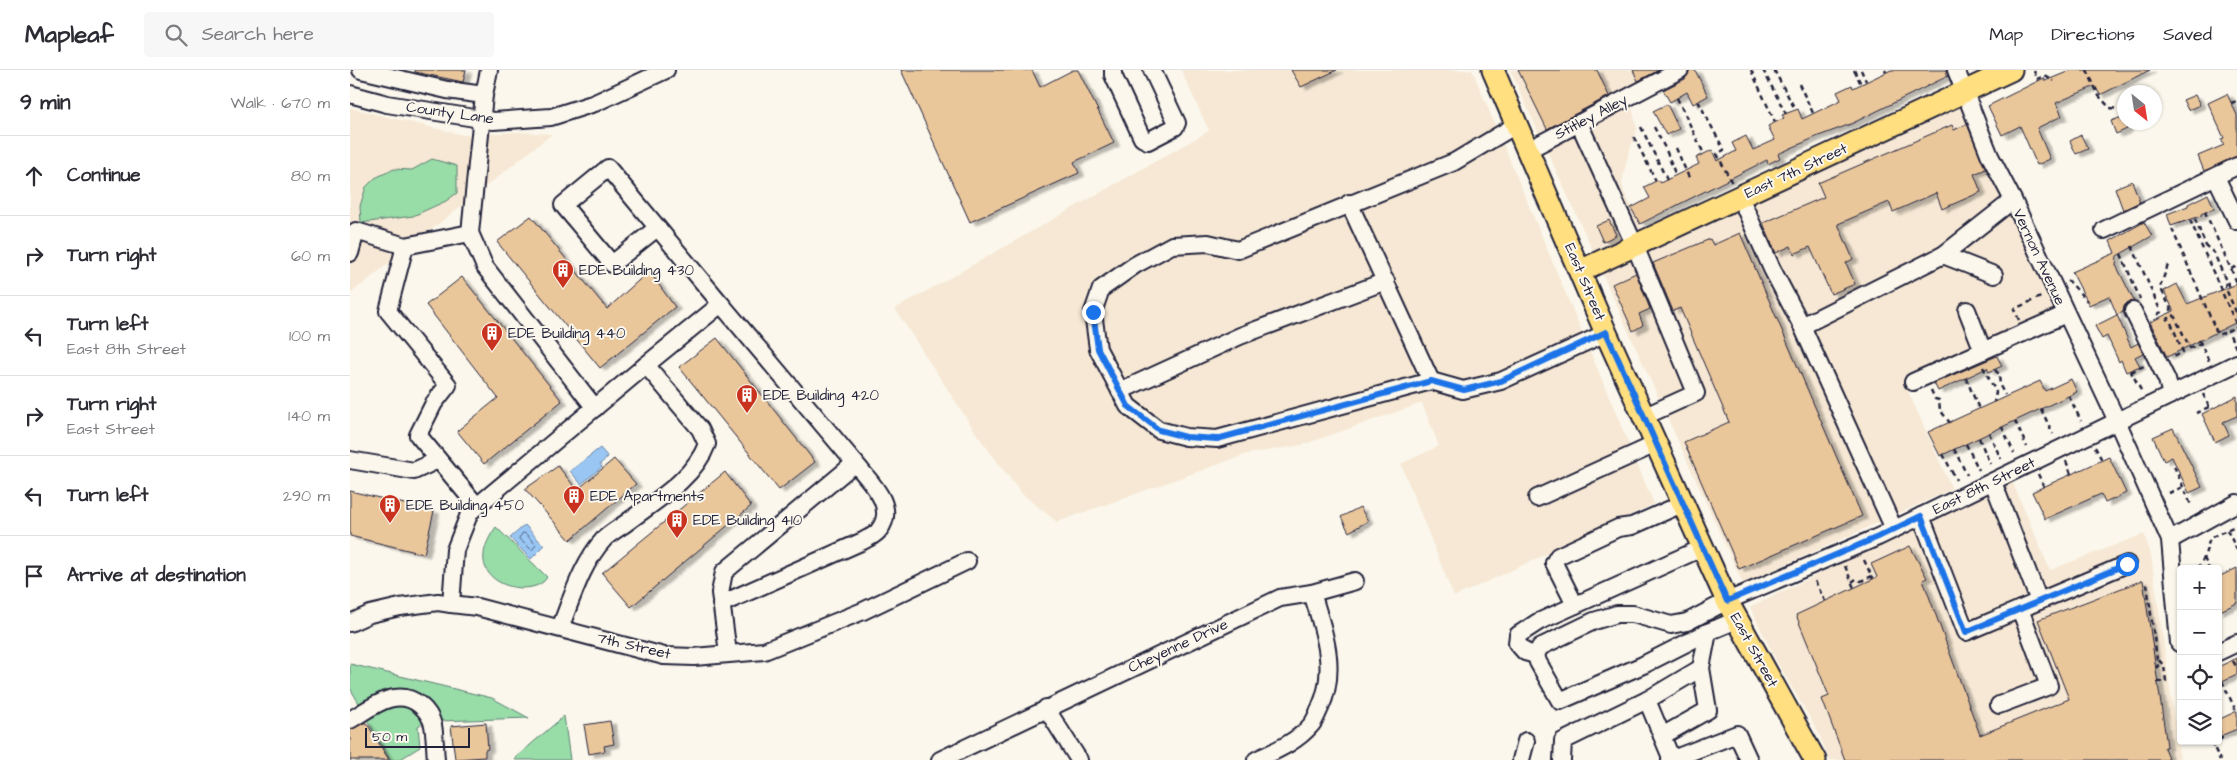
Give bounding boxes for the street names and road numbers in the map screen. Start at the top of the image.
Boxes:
street label: Stitley Alley [1551,89,1631,146]
street label: County Lane [405,96,495,131]
street label: East 7th Street [1741,138,1851,204]
street label: Vernon Avenue [2008,205,2070,309]
street label: East Street [1559,240,1611,324]
street label: East 8th Street [1929,452,2039,520]
street label: East Street [1725,609,1783,691]
street label: Cheyenne Drive [1125,614,1232,679]
street label: 7th Street [595,627,673,665]

